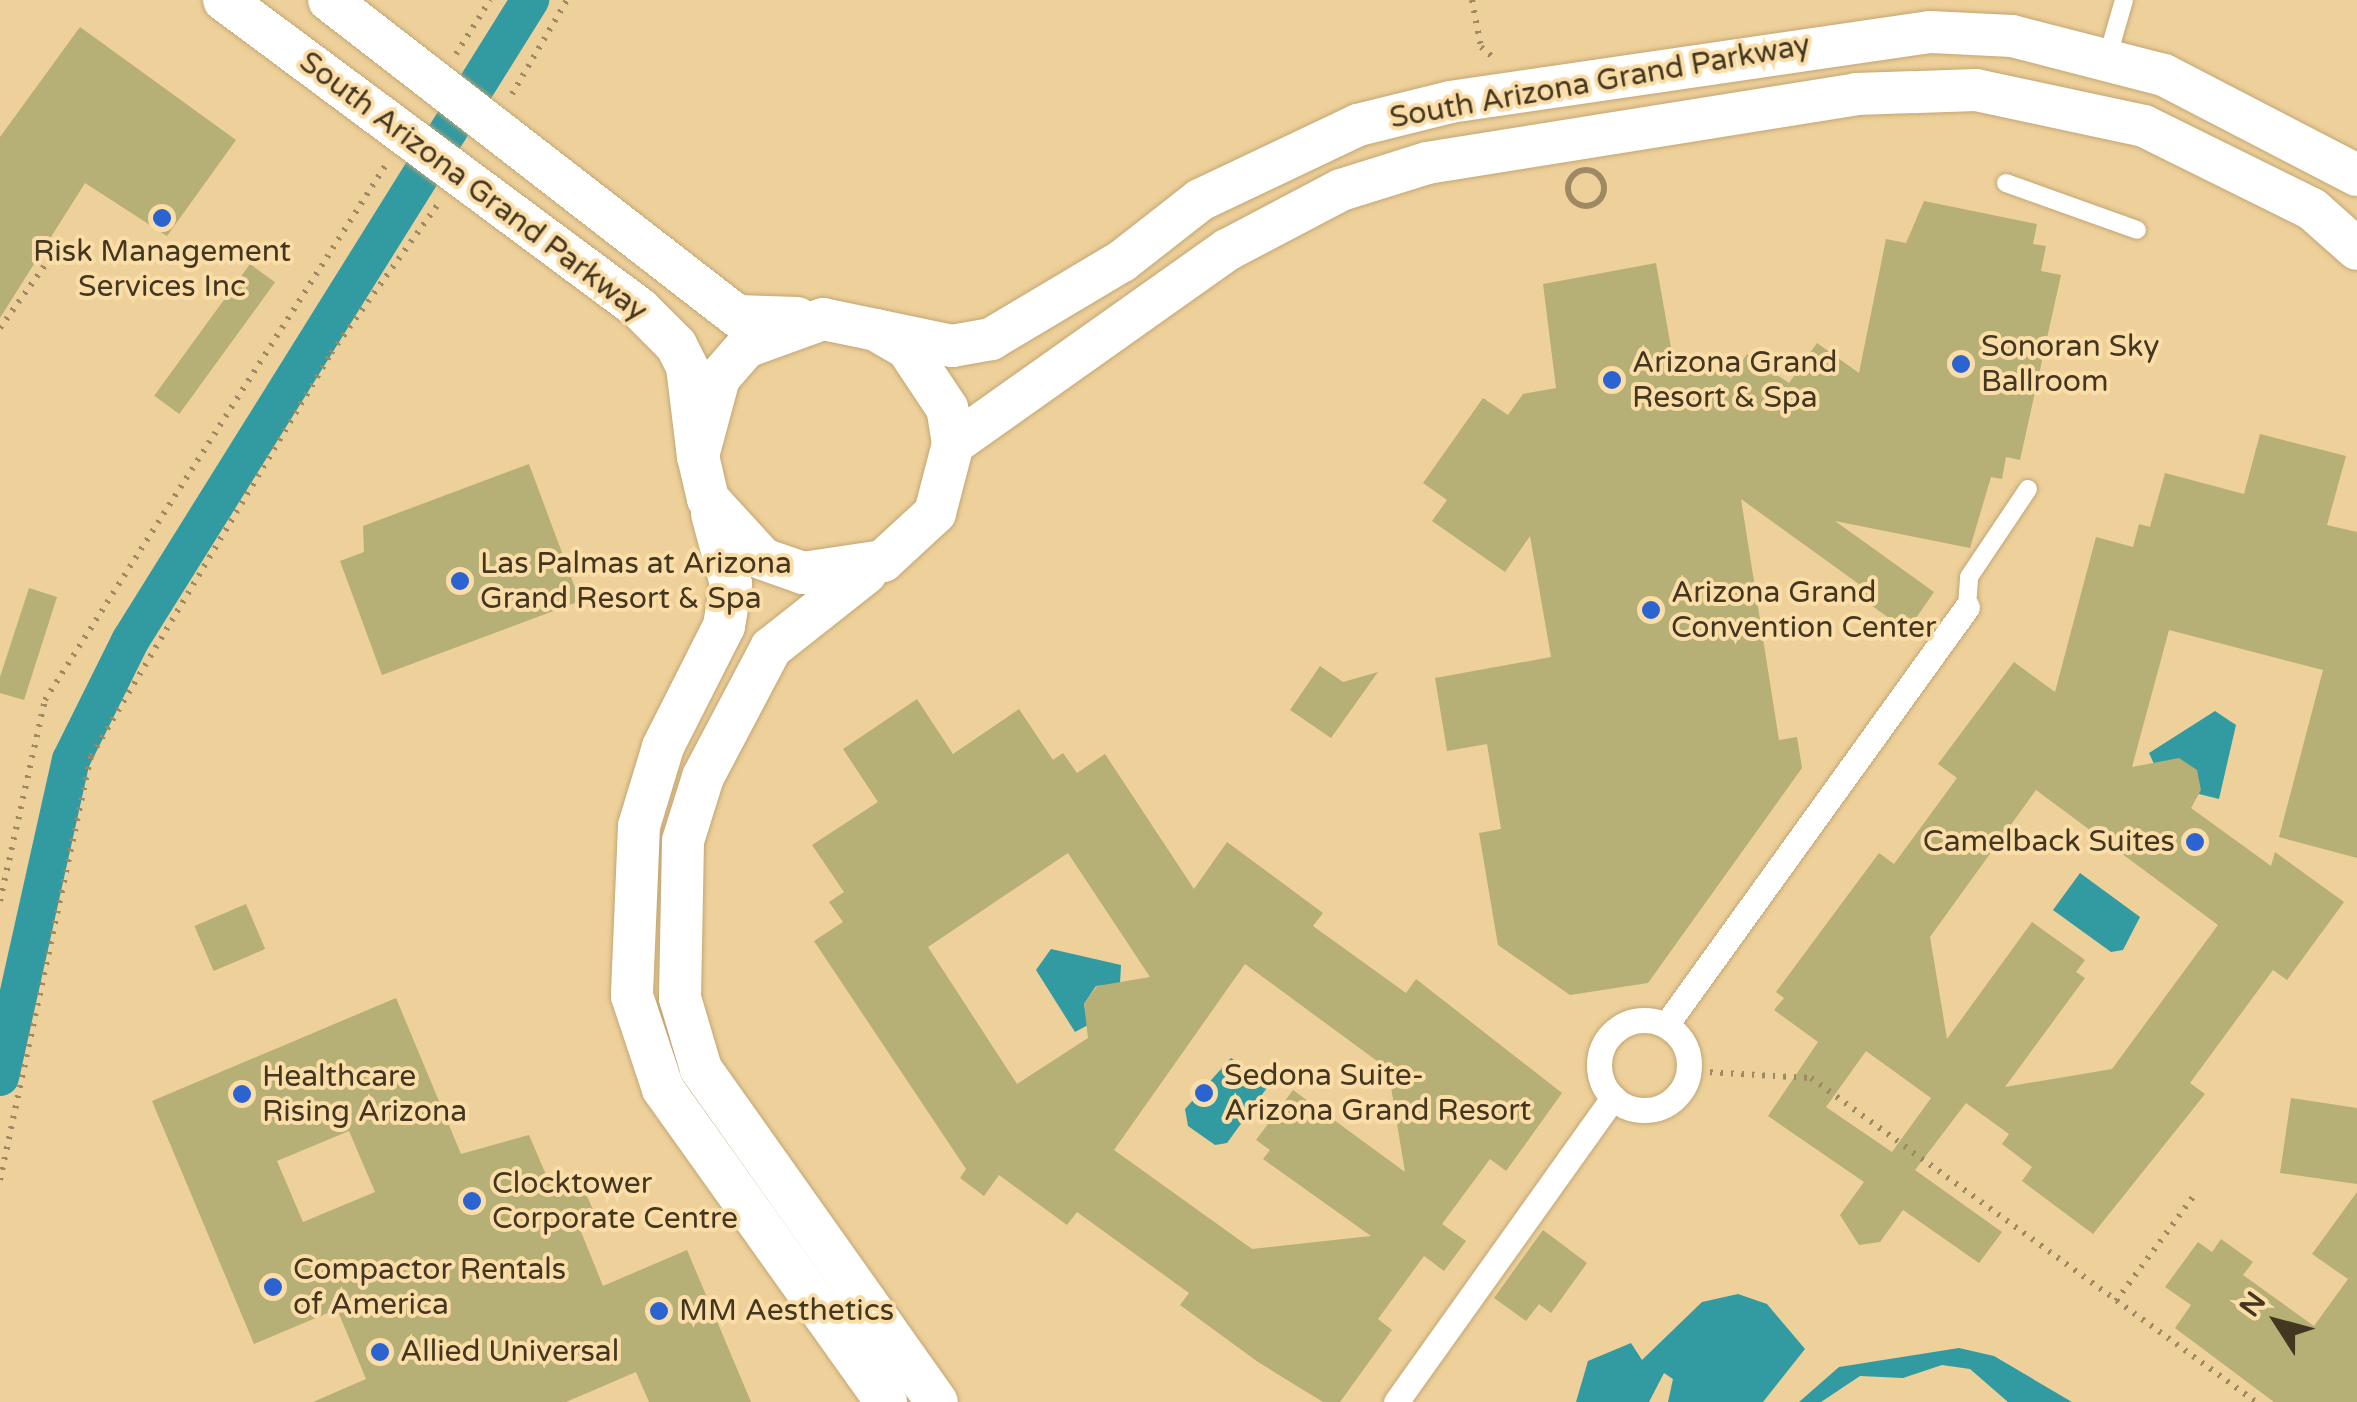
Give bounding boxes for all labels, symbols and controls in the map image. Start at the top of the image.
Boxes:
street label: South Arizona Grand Parkway [1387,27,1813,137]
street label: South Arizona Grand Parkway [292,44,654,330]
marker: Risk Management Services Inc [151,207,173,229]
place label: Risk Management Services Inc [33,234,291,304]
place label: Sonoran Sky Ballroom [1981,329,2159,400]
place label: Arizona Grand Resort & Spa [1632,345,1838,416]
marker: Sonoran Sky Ballroom [1950,353,1972,375]
marker: Arizona Grand Resort & Spa [1601,369,1623,391]
place label: Las Palmas at Arizona Grand Resort & Spa [480,546,792,616]
marker: Las Palmas at Arizona Grand Resort & Spa [449,570,471,592]
place label: Arizona Grand Convention Center [1671,575,1936,646]
marker: Arizona Grand Convention Center [1640,599,1662,621]
place label: Camelback Suites [1923,824,2175,860]
marker: Camelback Suites [2184,831,2206,853]
place label: Sedona Suite- Arizona Grand Resort [1224,1058,1531,1128]
place label: Healthcare Rising Arizona [262,1059,467,1130]
marker: Sedona Suite- Arizona Grand Resort [1193,1082,1215,1104]
marker: Healthcare Rising Arizona [231,1083,253,1105]
place label: Clocktower Corporate Centre [492,1166,738,1236]
marker: Clocktower Corporate Centre [461,1190,483,1212]
place label: Compactor Rentals of America [293,1252,566,1322]
north arrow [2227,1272,2327,1372]
marker: Compactor Rentals of America [262,1276,284,1298]
text: N [2232,1285,2273,1323]
place label: MM Aesthetics [679,1293,894,1329]
marker: MM Aesthetics [648,1300,670,1322]
place label: Allied Universal [400,1334,619,1370]
marker: Allied Universal [369,1341,391,1363]

